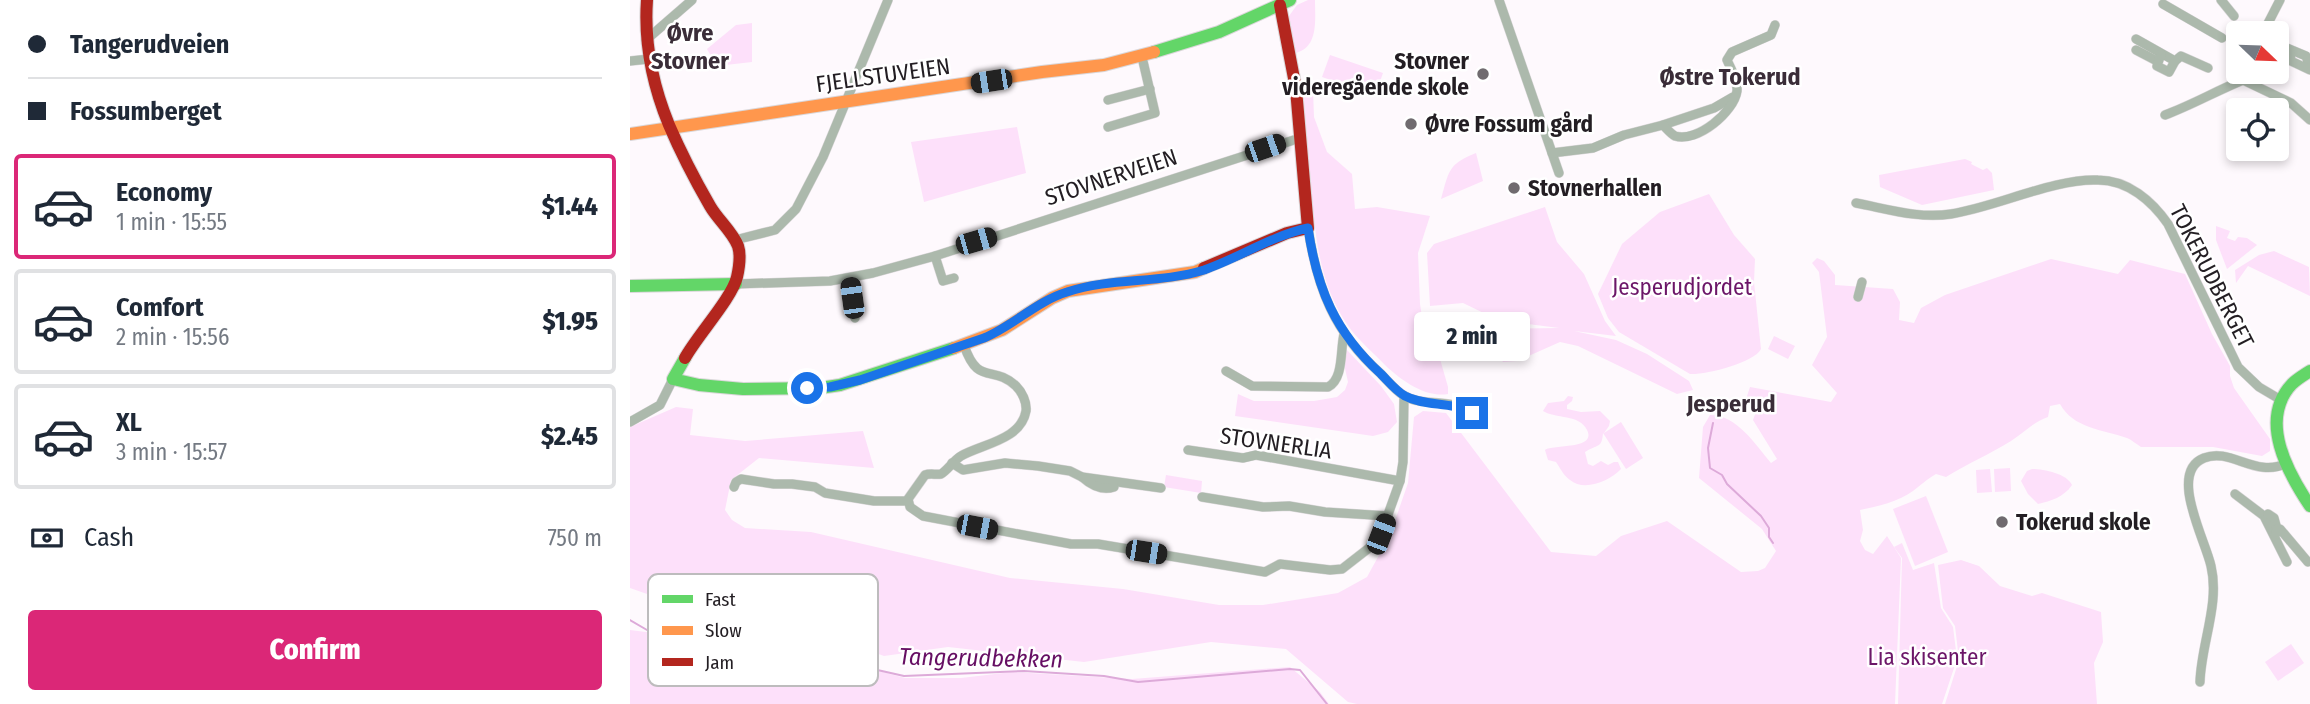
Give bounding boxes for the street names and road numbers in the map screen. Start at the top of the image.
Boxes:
street label: FJELLSTUVEIEN [814,52,952,98]
street label: STOVNERVEIEN [1041,142,1181,212]
street label: TOKERUDBERGET [2164,200,2260,353]
street label: STOVNERLIA [1218,421,1334,465]

